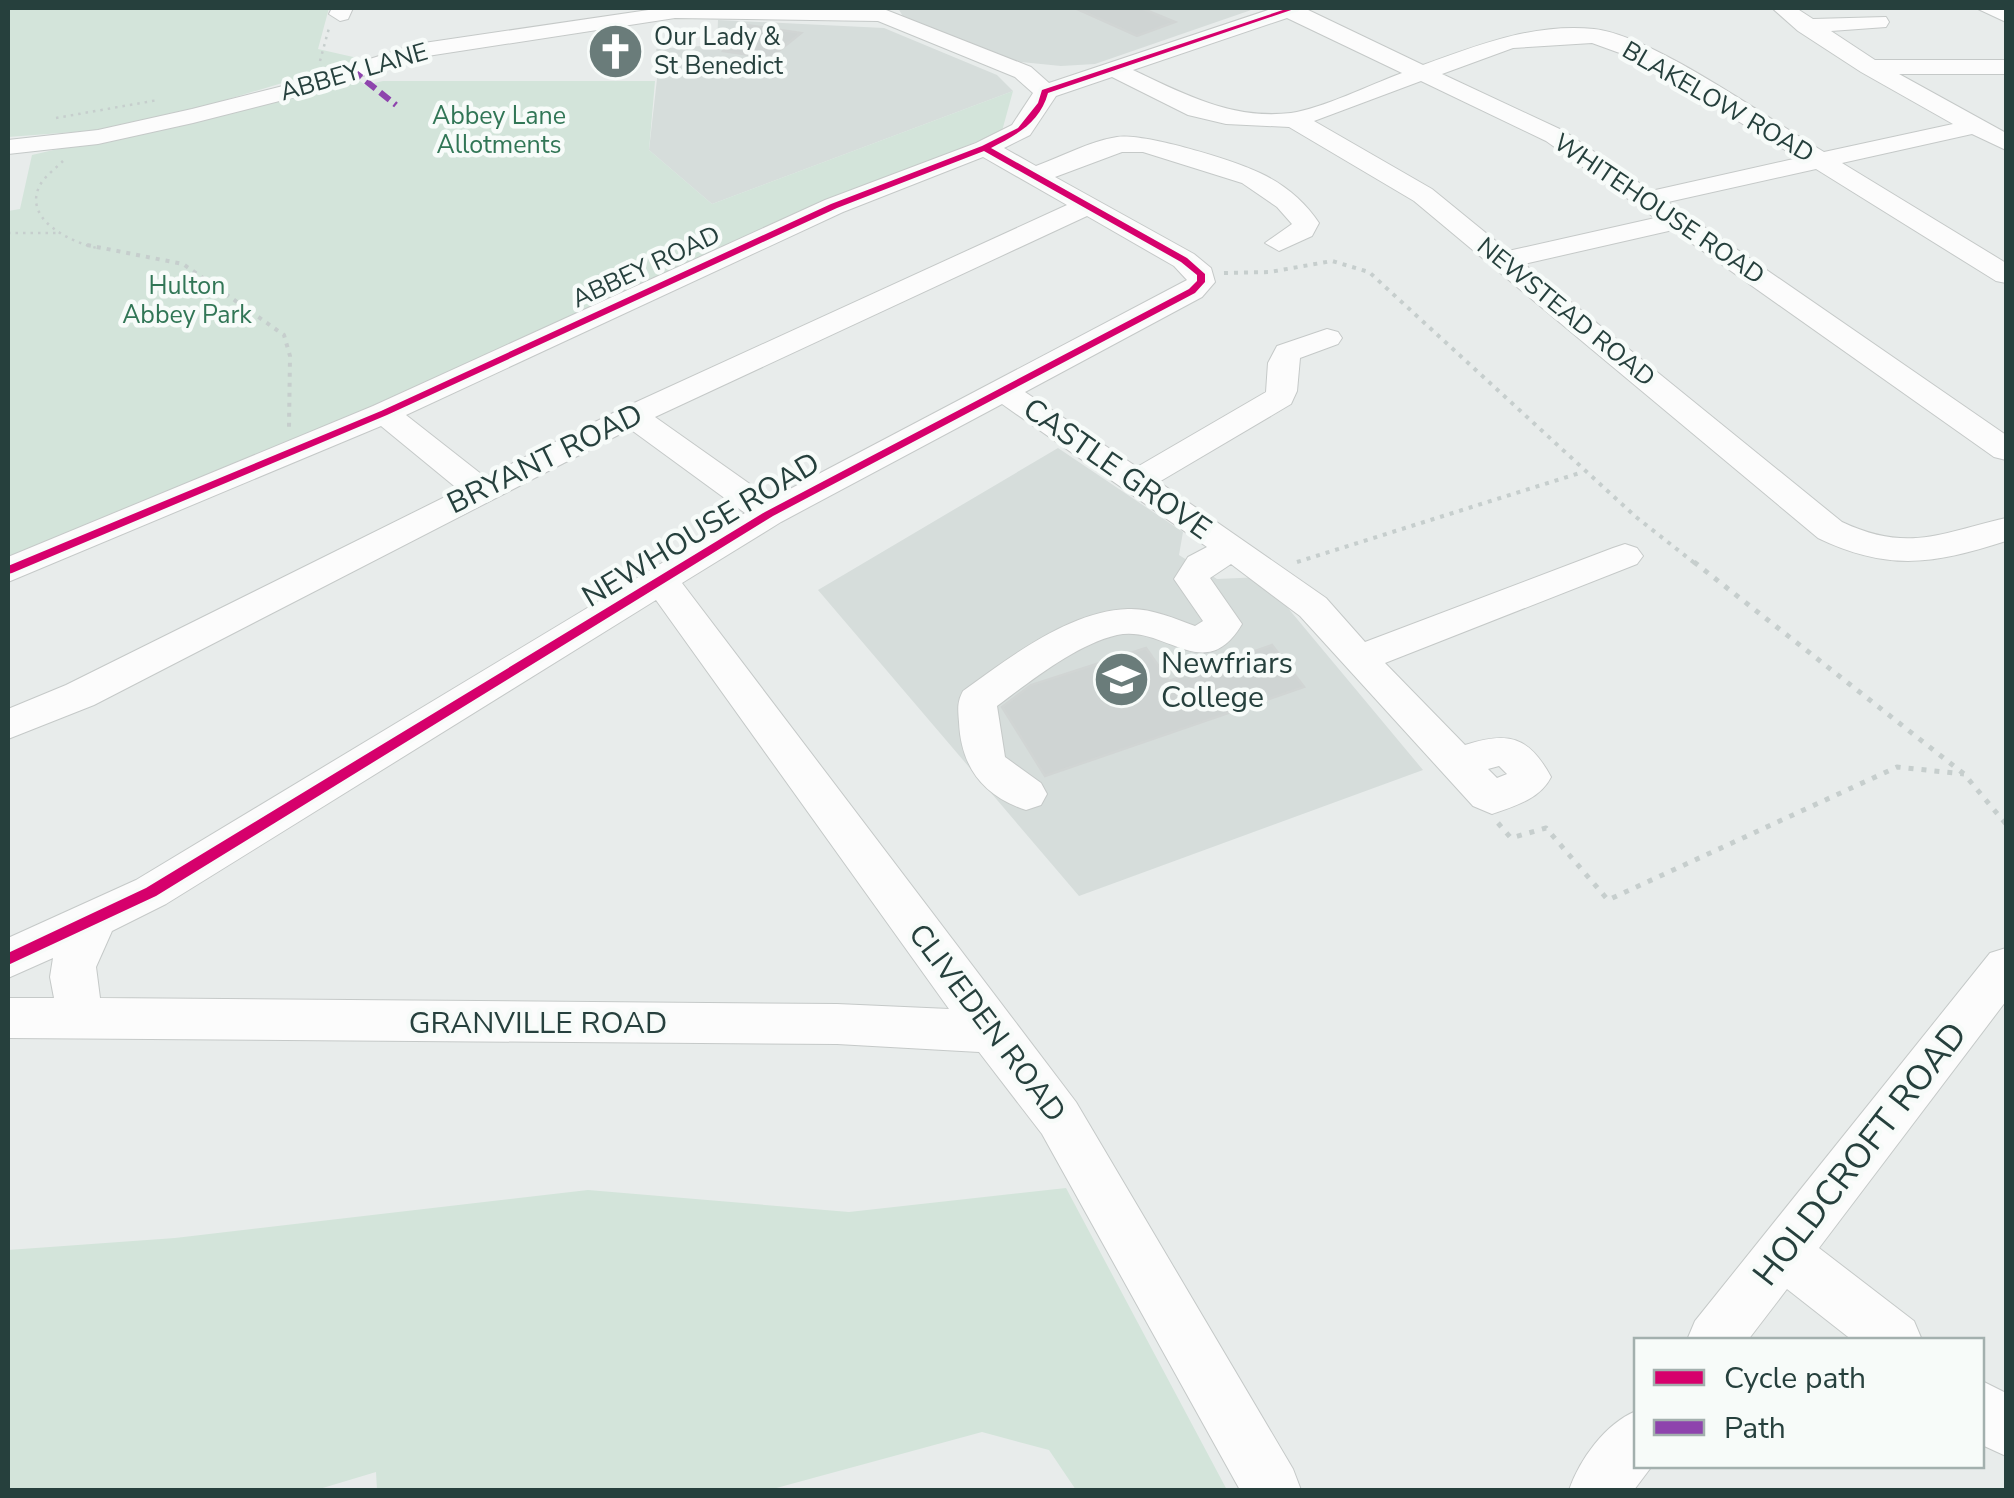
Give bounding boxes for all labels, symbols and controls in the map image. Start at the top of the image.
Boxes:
place label: Our Lady & St Benedict [654,20,783,83]
church icon: Our Lady & St Benedict [585,21,645,81]
street label: BLAKELOW ROAD [1616,33,1820,171]
street label: ABBEY LANE [276,35,432,109]
park label: Abbey Lane Allotments [432,99,566,162]
street label: WHITEHOUSE ROAD [1547,126,1771,292]
street label: ABBEY ROAD [566,218,726,316]
street label: NEWSTEAD ROAD [1470,230,1662,394]
park label: Hulton Abbey Park [122,269,252,332]
street label: CASTLE GROVE [1015,389,1219,549]
street label: BRYANT ROAD [440,394,650,524]
street label: NEWHOUSE ROAD [574,443,828,617]
place label: Newfriars College [1161,643,1293,718]
school or university icon: Newfriars College [1092,650,1152,710]
street label: CLIVEDEN ROAD [899,915,1075,1131]
street label: GRANVILLE ROAD [409,1003,667,1044]
street label: HOLDCROFT ROAD [1742,1012,1978,1296]
legend [1634,1338,1984,1468]
text: Cycle path [1724,1358,1866,1399]
text: Path [1724,1408,1786,1449]

